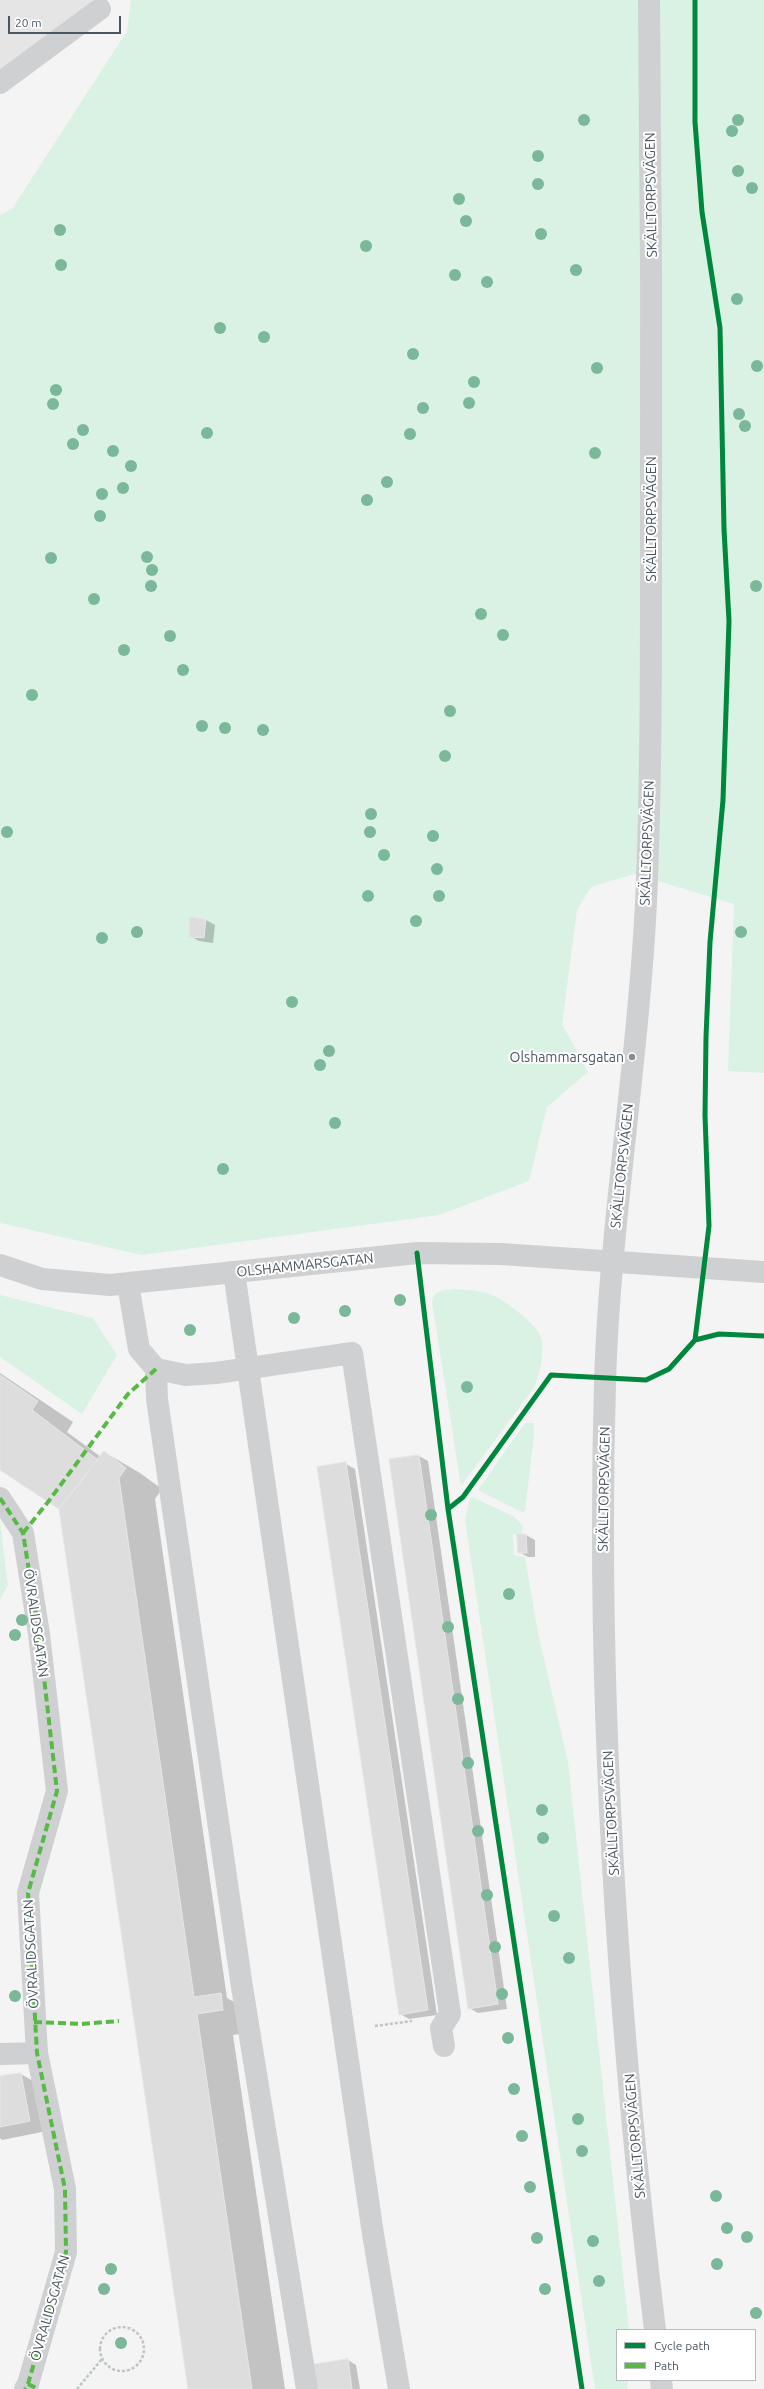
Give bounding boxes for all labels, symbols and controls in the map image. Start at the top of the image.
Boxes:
scale bar [10,8,123,34]
text: 20 m [15,16,42,29]
street label: SKÄLLTORPSVÄGEN [642,132,660,258]
street label: SKÄLLTORPSVÄGEN [643,456,659,582]
street label: SKÄLLTORPSVÄGEN [636,780,658,906]
place label: Olshammarsgatan [510,1049,624,1065]
marker: Olshammarsgatan [627,1052,637,1062]
street label: SKÄLLTORPSVÄGEN [607,1103,637,1229]
street label: OLSHAMMARSGATAN [236,1249,374,1281]
street label: SKÄLLTORPSVÄGEN [595,1426,613,1552]
street label: ÖVRALIDSGATAN [20,1568,52,1678]
street label: SKÄLLTORPSVÄGEN [599,1750,623,1876]
street label: ÖVRALIDSGATAN [20,1899,42,2009]
street label: SKÄLLTORPSVÄGEN [621,2073,649,2199]
street label: ÖVRALIDSGATAN [27,2253,73,2363]
legend [616,2329,756,2381]
text: Cycle path [654,2339,710,2352]
text: Path [654,2359,679,2372]

